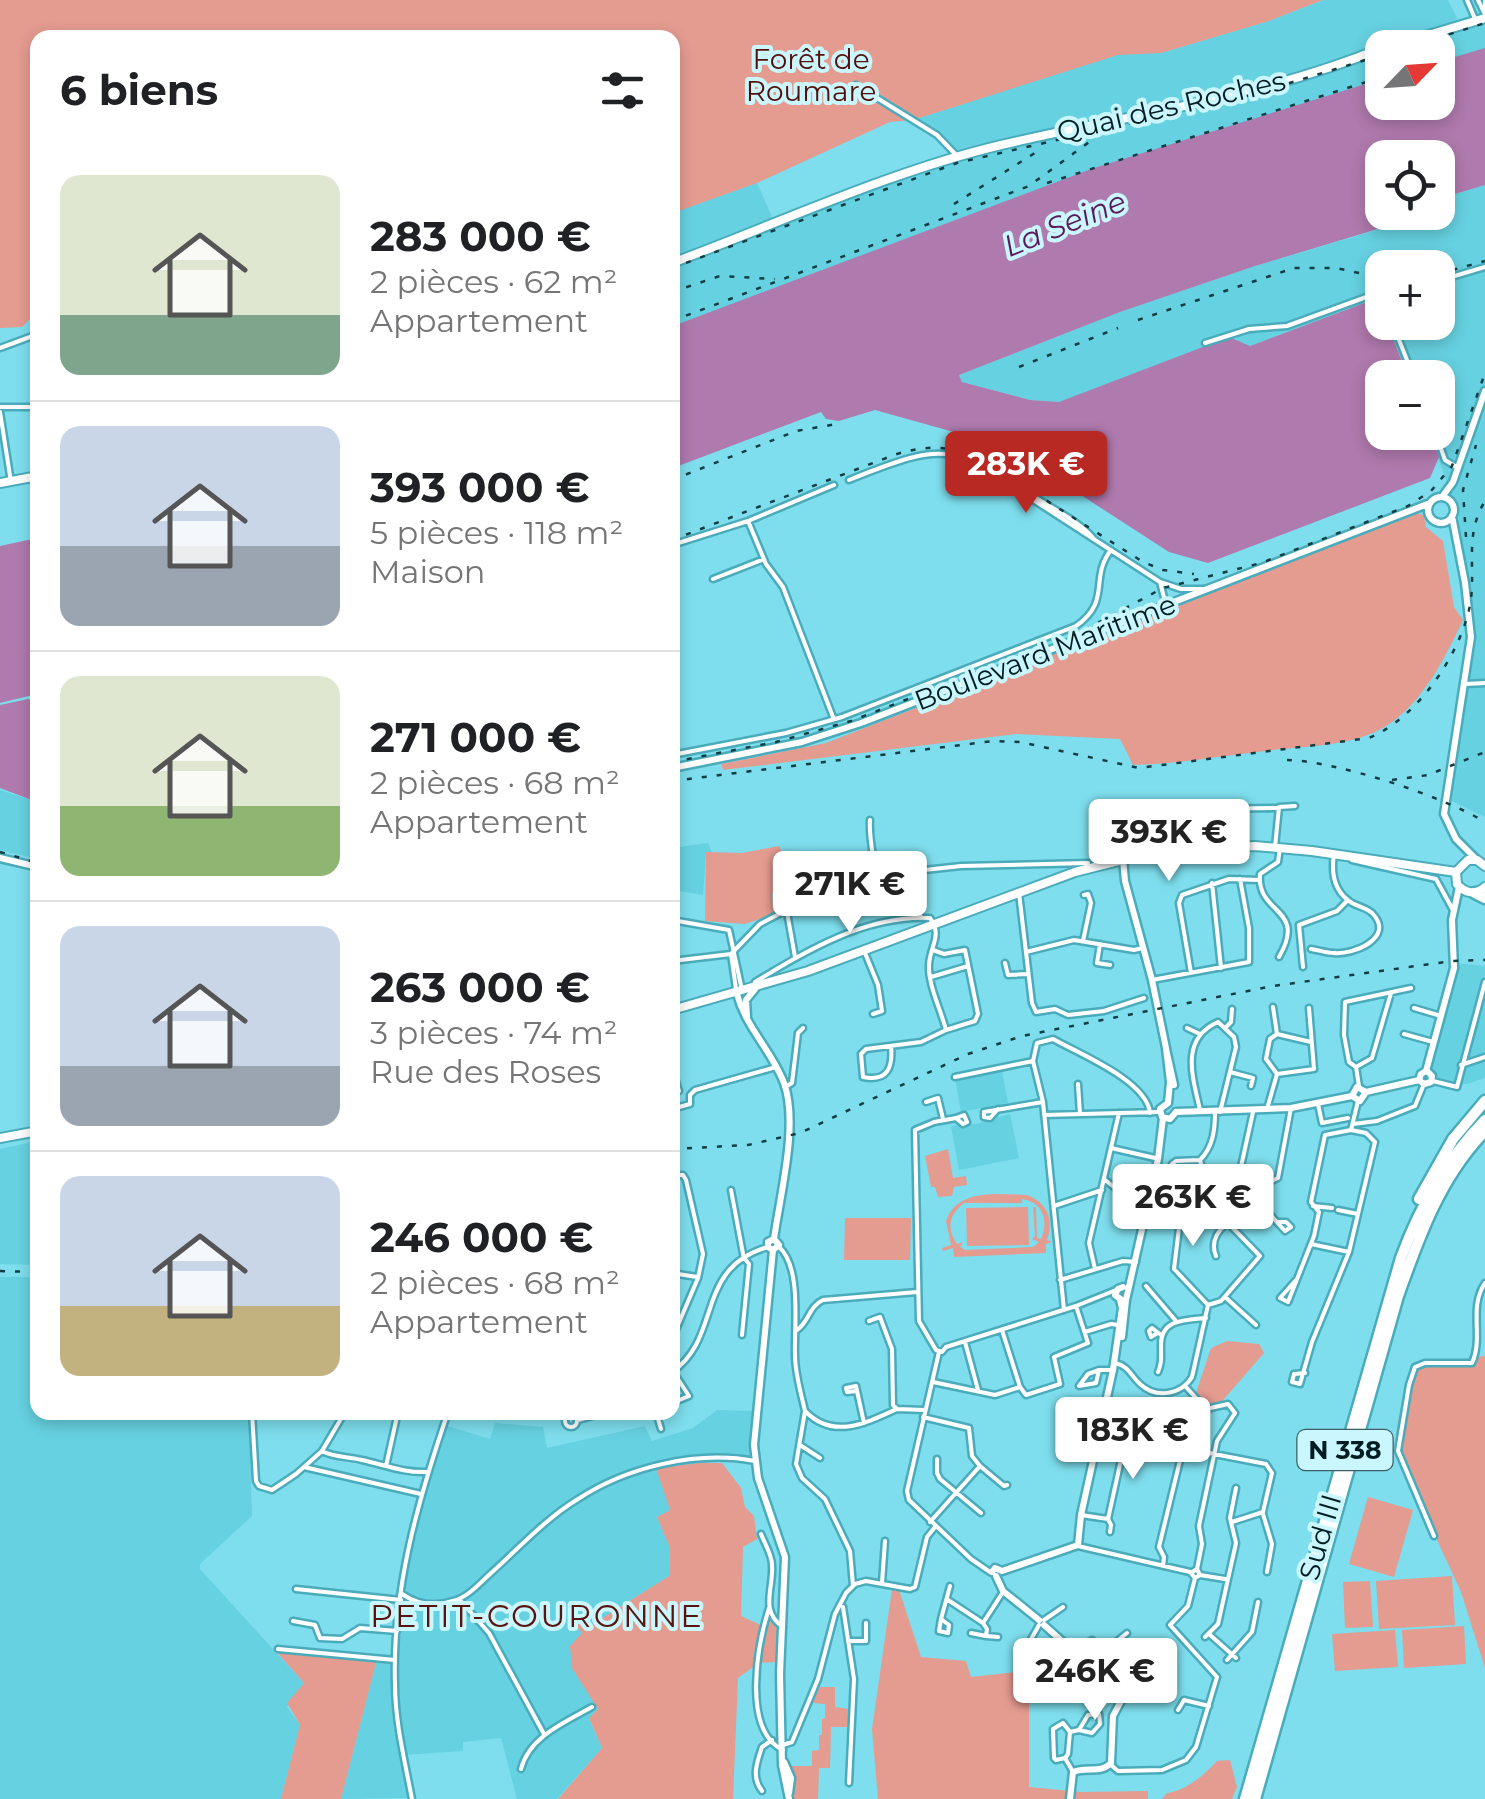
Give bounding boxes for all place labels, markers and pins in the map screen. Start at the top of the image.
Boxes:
pin: 283K € [945,431,1107,516]
pin: 393K € [1088,799,1250,884]
pin: 271K € [769,851,931,936]
pin: 263K € [1112,1164,1274,1249]
pin: 183K € [1052,1397,1214,1482]
pin: 246K € [1014,1638,1176,1723]

